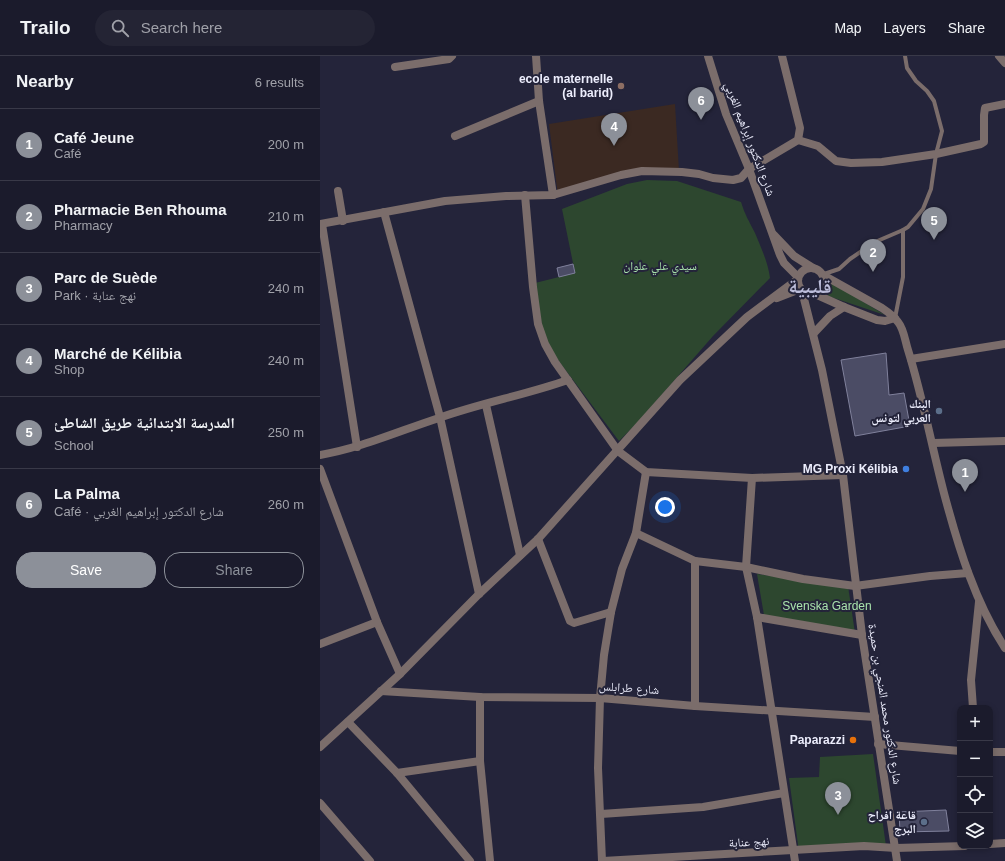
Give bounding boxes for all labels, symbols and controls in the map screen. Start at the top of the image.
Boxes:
search box [95,10,375,46]
text: Trailo [20,17,71,38]
icon: search [109,17,131,39]
text: Search here [141,19,222,36]
text: Map [834,20,862,36]
text: Layers [884,20,926,36]
text: Share [948,20,985,36]
text: Nearby [16,72,74,91]
place label: ecole maternelle (al barid) [519,72,613,100]
text: 6 results [255,75,304,90]
street label: شارع الدكتور إبراهيم الغربي [719,80,778,199]
marker: ecole maternelle (al barid) [616,81,626,91]
pin: 6 [688,87,714,120]
pin: 4 [601,113,627,146]
text: Café Jeune [54,129,134,146]
text: 1 [25,137,33,152]
text: 200 m [268,137,304,152]
text: Café [54,146,81,161]
text: Pharmacie Ben Rhouma [54,201,227,218]
pin: 5 [921,207,947,240]
text: 2 [25,209,33,224]
text: 210 m [268,209,304,224]
text: Pharmacy [54,218,113,233]
pin: 2 [860,239,886,272]
park label: سيدي علي علوان [623,259,697,276]
text: Parc de Suède [54,269,157,286]
district label: قليبية [789,275,832,298]
text: 3 [25,281,33,296]
text: 240 m [268,281,304,296]
text: Park · نهج عنابة [54,288,136,303]
text: Marché de Kélibia [54,345,182,362]
text: 4 [25,353,33,368]
text: 240 m [268,353,304,368]
text: Shop [54,362,84,377]
place label: البنك العربي لتونس [871,397,931,428]
marker: البنك العربي لتونس [934,406,944,416]
text: المدرسة الابتدائية طريق الشاطئ [54,414,235,431]
text: 5 [25,425,33,440]
text: 250 m [268,425,304,440]
text: School [54,438,94,453]
pin: 1 [952,459,978,492]
place label: MG Proxi Kélibia [803,462,898,476]
marker: MG Proxi Kélibia [901,464,911,474]
text: La Palma [54,485,120,502]
text: 6 [25,497,33,512]
text: 260 m [268,497,304,512]
your location [655,497,675,517]
text: Café · شارع الدكتور إبراهيم الغربي [54,504,224,519]
button: Save [16,552,156,588]
button: Share [164,552,304,588]
park label: Svenska Garden [782,599,872,613]
street label: شارع الدكتور محمد المنجي بن حميدة [862,623,905,786]
street label: شارع طرابلس [598,679,660,698]
map controls [957,705,993,849]
button: + [957,705,993,741]
place label: Paparazzi [790,733,845,747]
marker: Paparazzi [848,735,858,745]
button: − [957,741,993,777]
button: locate [957,777,993,813]
pin: 3 [825,782,851,815]
place label: قاعة افراح البرج [868,808,916,837]
button: layers [957,813,993,849]
marker: قاعة افراح البرج [919,817,929,827]
street label: نهج عنابة [728,834,770,850]

